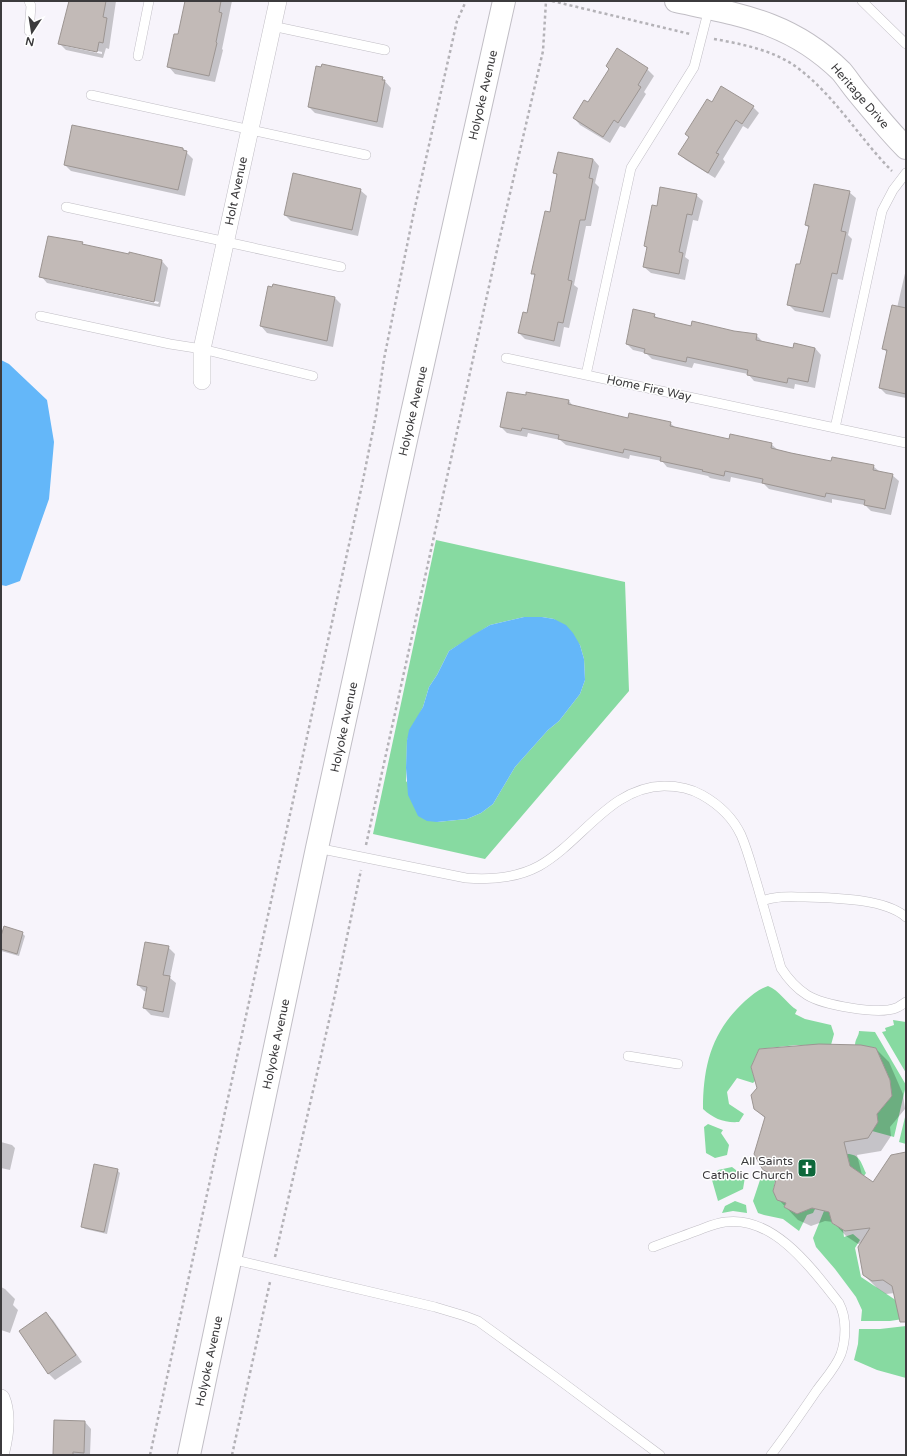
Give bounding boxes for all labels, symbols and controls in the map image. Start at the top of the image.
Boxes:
north arrow [12,12,52,52]
text: N [24,34,36,49]
street label: Holyoke Avenue [466,48,500,141]
street label: Heritage Drive [828,61,892,132]
street label: Holt Avenue [222,155,250,227]
street label: Holyoke Avenue [396,364,430,457]
street label: Home Fire Way [605,372,693,404]
street label: Holyoke Avenue [328,680,360,774]
street label: Holyoke Avenue [260,997,292,1091]
place label: All Saints Catholic Church [702,1154,793,1182]
church icon: All Saints Catholic Church [796,1157,818,1179]
street label: Holyoke Avenue [193,1314,225,1408]

